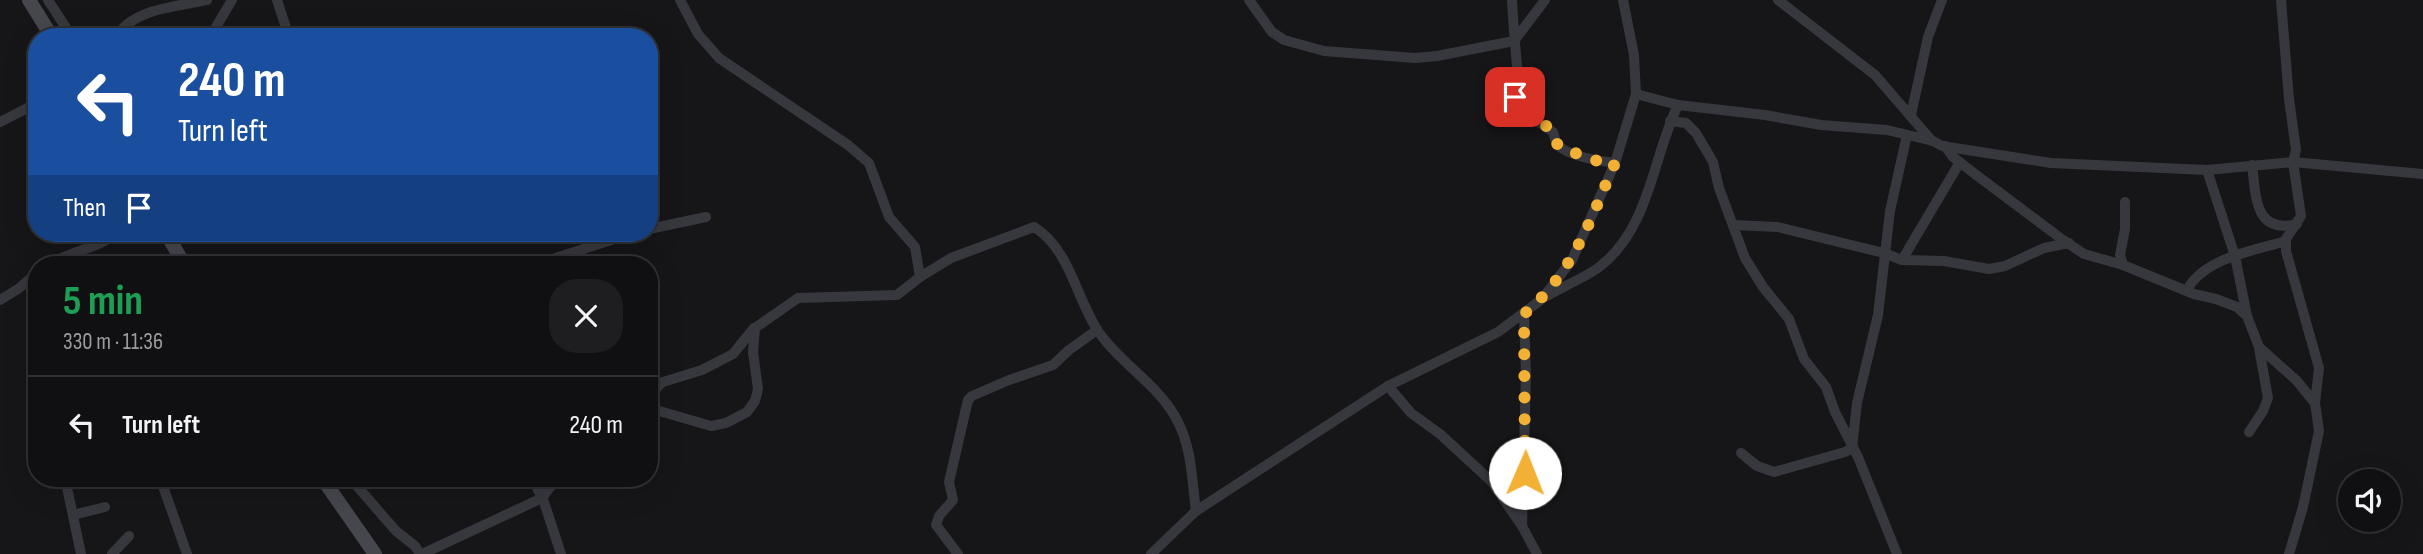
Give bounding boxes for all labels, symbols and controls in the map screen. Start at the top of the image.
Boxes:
text: 240 m [178,52,286,111]
icon: left [63,56,154,147]
pin [1485,67,1545,127]
icon: arrive [1496,78,1534,116]
text: Turn left [178,112,268,151]
icon: arrive [120,189,158,227]
text: Then [63,193,106,224]
text: 5 min [63,276,143,327]
button: close [549,279,623,353]
text: 330 m · 11:36 [63,328,163,356]
icon: left [63,406,101,444]
text: Turn left [122,410,200,441]
text: 240 m [569,410,623,441]
position arrow [1488,436,1562,510]
map controls [2338,469,2401,532]
button: sound [2338,469,2401,532]

